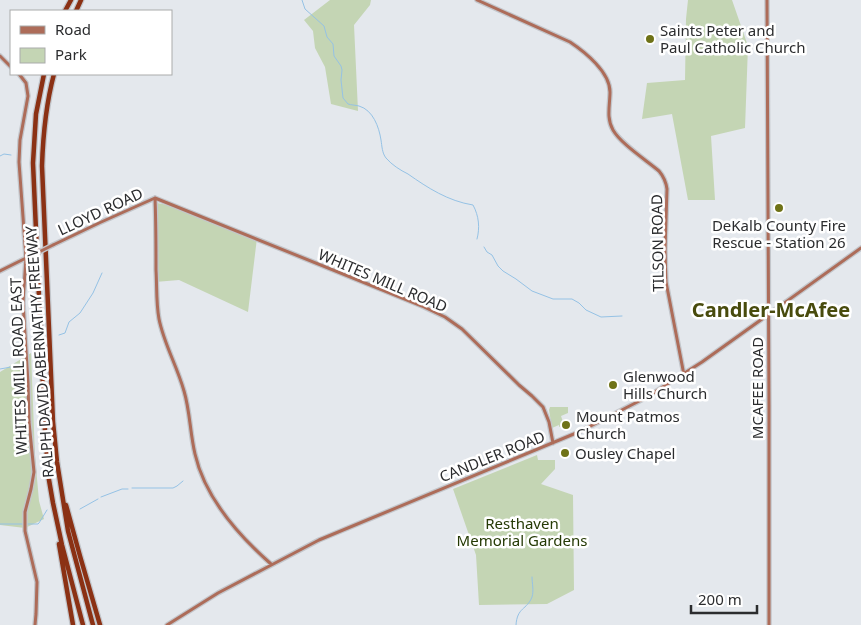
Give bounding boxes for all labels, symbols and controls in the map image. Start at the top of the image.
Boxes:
legend [10,10,172,75]
text: Road [55,19,91,39]
place label: Saints Peter and Paul Catholic Church [660,20,805,57]
marker: Saints Peter and Paul Catholic Church [644,33,656,45]
text: Park [55,44,87,64]
street label: LLOYD ROAD [54,183,146,239]
street label: TILSON ROAD [646,194,668,292]
marker: DeKalb County Fire Rescue - Station 26 [773,202,785,214]
place label: DeKalb County Fire Rescue - Station 26 [712,215,846,252]
street label: RALPH DAVID ABERNATHY FREEWAY [20,225,58,479]
street label: WHITES MILL ROAD [315,244,451,316]
street label: WHITES MILL ROAD EAST [5,277,31,455]
district label: Candler-McAfee [692,296,850,323]
street label: MCAFEE ROAD [747,337,767,439]
place label: Glenwood Hills Church [623,366,707,403]
marker: Glenwood Hills Church [607,379,619,391]
place label: Mount Patmos Church [576,406,680,443]
marker: Mount Patmos Church [560,419,572,431]
street label: CANDLER ROAD [436,426,548,486]
place label: Ousley Chapel [575,443,675,463]
marker: Ousley Chapel [559,447,571,459]
park label: Resthaven Memorial Gardens [457,513,587,550]
scale bar [691,582,757,614]
text: 200 m [698,589,742,609]

